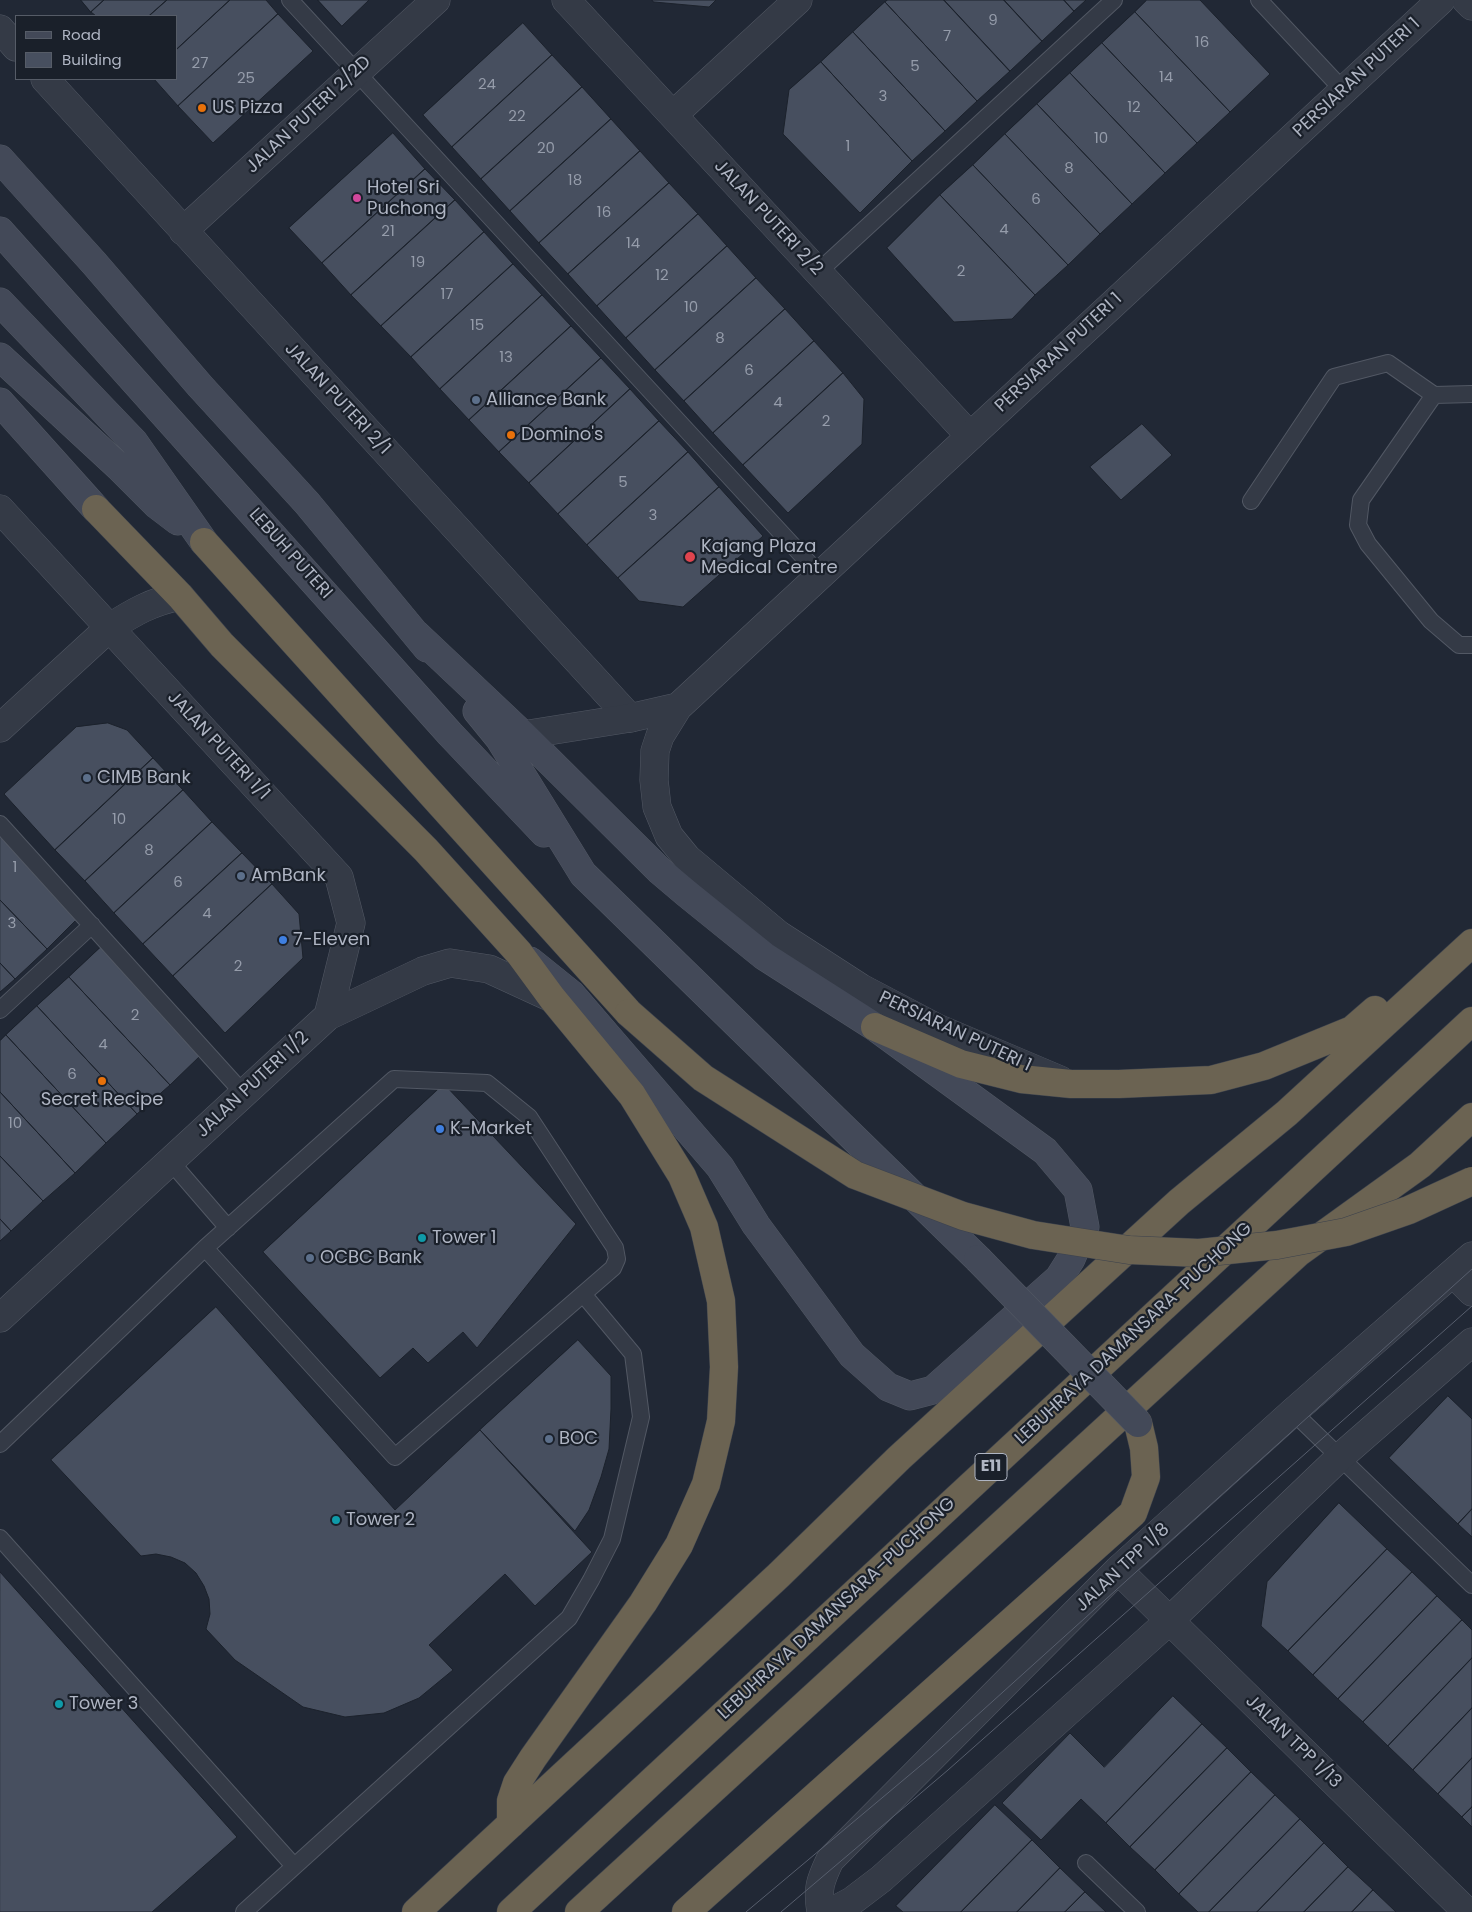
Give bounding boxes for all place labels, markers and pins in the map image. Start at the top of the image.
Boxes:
place label: US Pizza [212,97,283,119]
marker: US Pizza [196,102,208,114]
place label: Hotel Sri Puchong [367,177,447,220]
marker: Hotel Sri Puchong [351,192,363,204]
place label: Alliance Bank [486,389,606,411]
marker: Alliance Bank [470,394,482,406]
place label: Domino's [521,424,604,446]
marker: Domino's [505,429,517,441]
place label: Kajang Plaza Medical Centre [701,536,838,578]
marker: Kajang Plaza Medical Centre [683,550,697,564]
place label: CIMB Bank [97,767,191,789]
marker: CIMB Bank [81,772,93,784]
place label: AmBank [251,865,326,887]
marker: AmBank [235,870,247,882]
place label: 7-Eleven [293,929,370,951]
marker: 7-Eleven [277,934,289,946]
marker: Secret Recipe [96,1075,108,1087]
place label: Secret Recipe [41,1089,163,1111]
place label: K-Market [450,1118,532,1140]
marker: K-Market [434,1123,446,1135]
place label: Tower 1 [432,1227,496,1249]
marker: Tower 1 [416,1232,428,1244]
place label: OCBC Bank [320,1247,422,1269]
marker: OCBC Bank [304,1252,316,1264]
place label: BOC [559,1428,598,1450]
marker: BOC [543,1433,555,1445]
place label: Tower 2 [346,1509,415,1531]
marker: Tower 2 [330,1514,342,1526]
place label: Tower 3 [69,1693,138,1715]
marker: Tower 3 [53,1698,65,1710]

